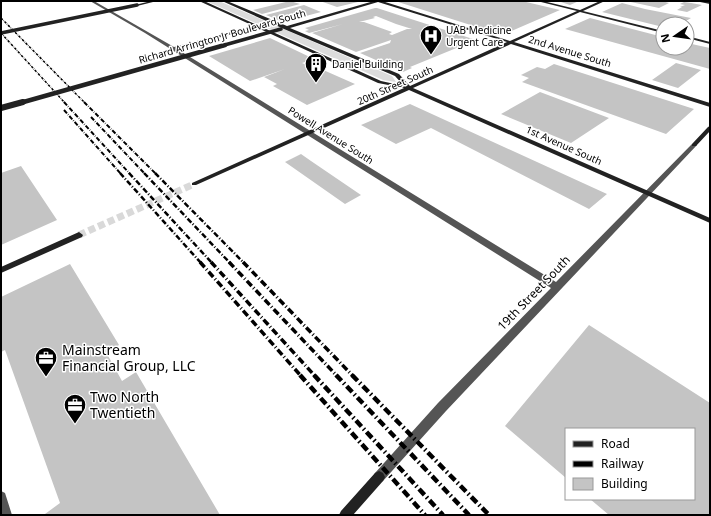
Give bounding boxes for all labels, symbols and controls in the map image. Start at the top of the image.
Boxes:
street label: Richard Arrington Jr Boulevard South [137,5,307,67]
north arrow [655,16,695,56]
hospital icon: UAB Medicine Urgent Care [418,23,444,56]
place label: UAB Medicine Urgent Care [446,23,512,49]
street label: 2nd Avenue South [527,32,613,70]
text: N [656,32,673,44]
building icon: Daniel Building [303,51,329,84]
place label: Daniel Building [332,57,403,71]
street label: 20th Street South [355,62,435,108]
street label: Powell Avenue South [286,103,376,167]
street label: 1st Avenue South [524,122,604,168]
street label: 19th Street South [493,251,574,334]
place label: Mainstream Financial Group, LLC [62,340,196,375]
office icon: Mainstream Financial Group, LLC [33,345,59,378]
place label: Two North Twentieth [90,387,159,422]
office icon: Two North Twentieth [62,392,88,425]
legend [565,428,695,500]
text: Road [601,435,630,452]
text: Railway [601,455,645,472]
text: Building [601,475,648,492]

